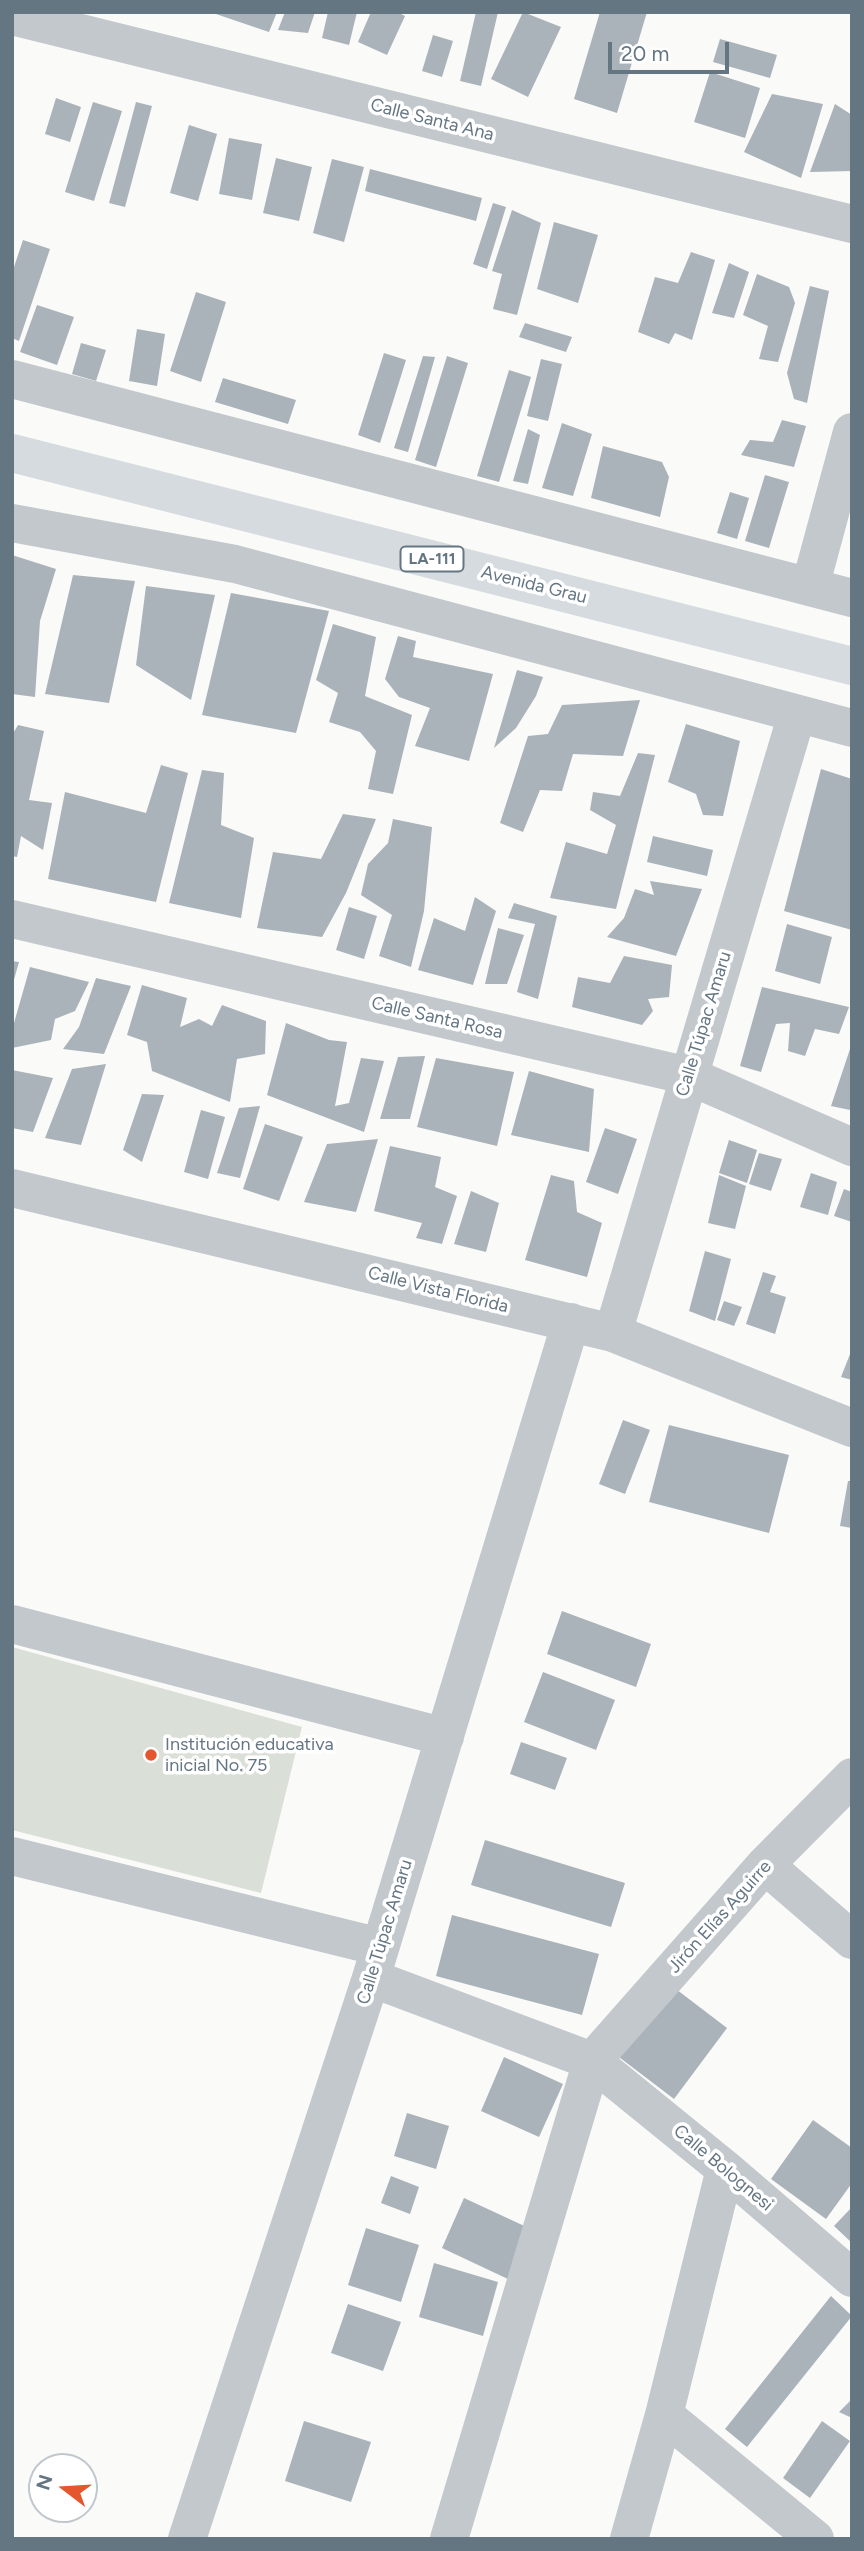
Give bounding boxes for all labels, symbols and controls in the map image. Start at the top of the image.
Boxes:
scale bar [612,28,733,72]
text: 20 m [621,41,669,66]
street label: Calle Santa Ana [368,94,496,146]
road number: LA-111 [400,546,464,572]
street label: Avenida Grau [479,561,589,609]
street label: Calle Túpac Amaru [672,949,736,1099]
street label: Calle Santa Rosa [369,992,505,1044]
street label: Calle Vista Florida [366,1262,510,1318]
place label: Institución educativa inicial No. 75 [165,1734,334,1776]
marker: Institución educativa inicial No. 75 [143,1747,159,1763]
street label: Jirón Elías Aguirre [664,1856,776,1978]
street label: Calle Túpac Amaru [353,1857,417,2007]
street label: Calle Bolognesi [669,2120,777,2216]
north arrow [28,2453,98,2523]
text: N [31,2472,57,2493]

